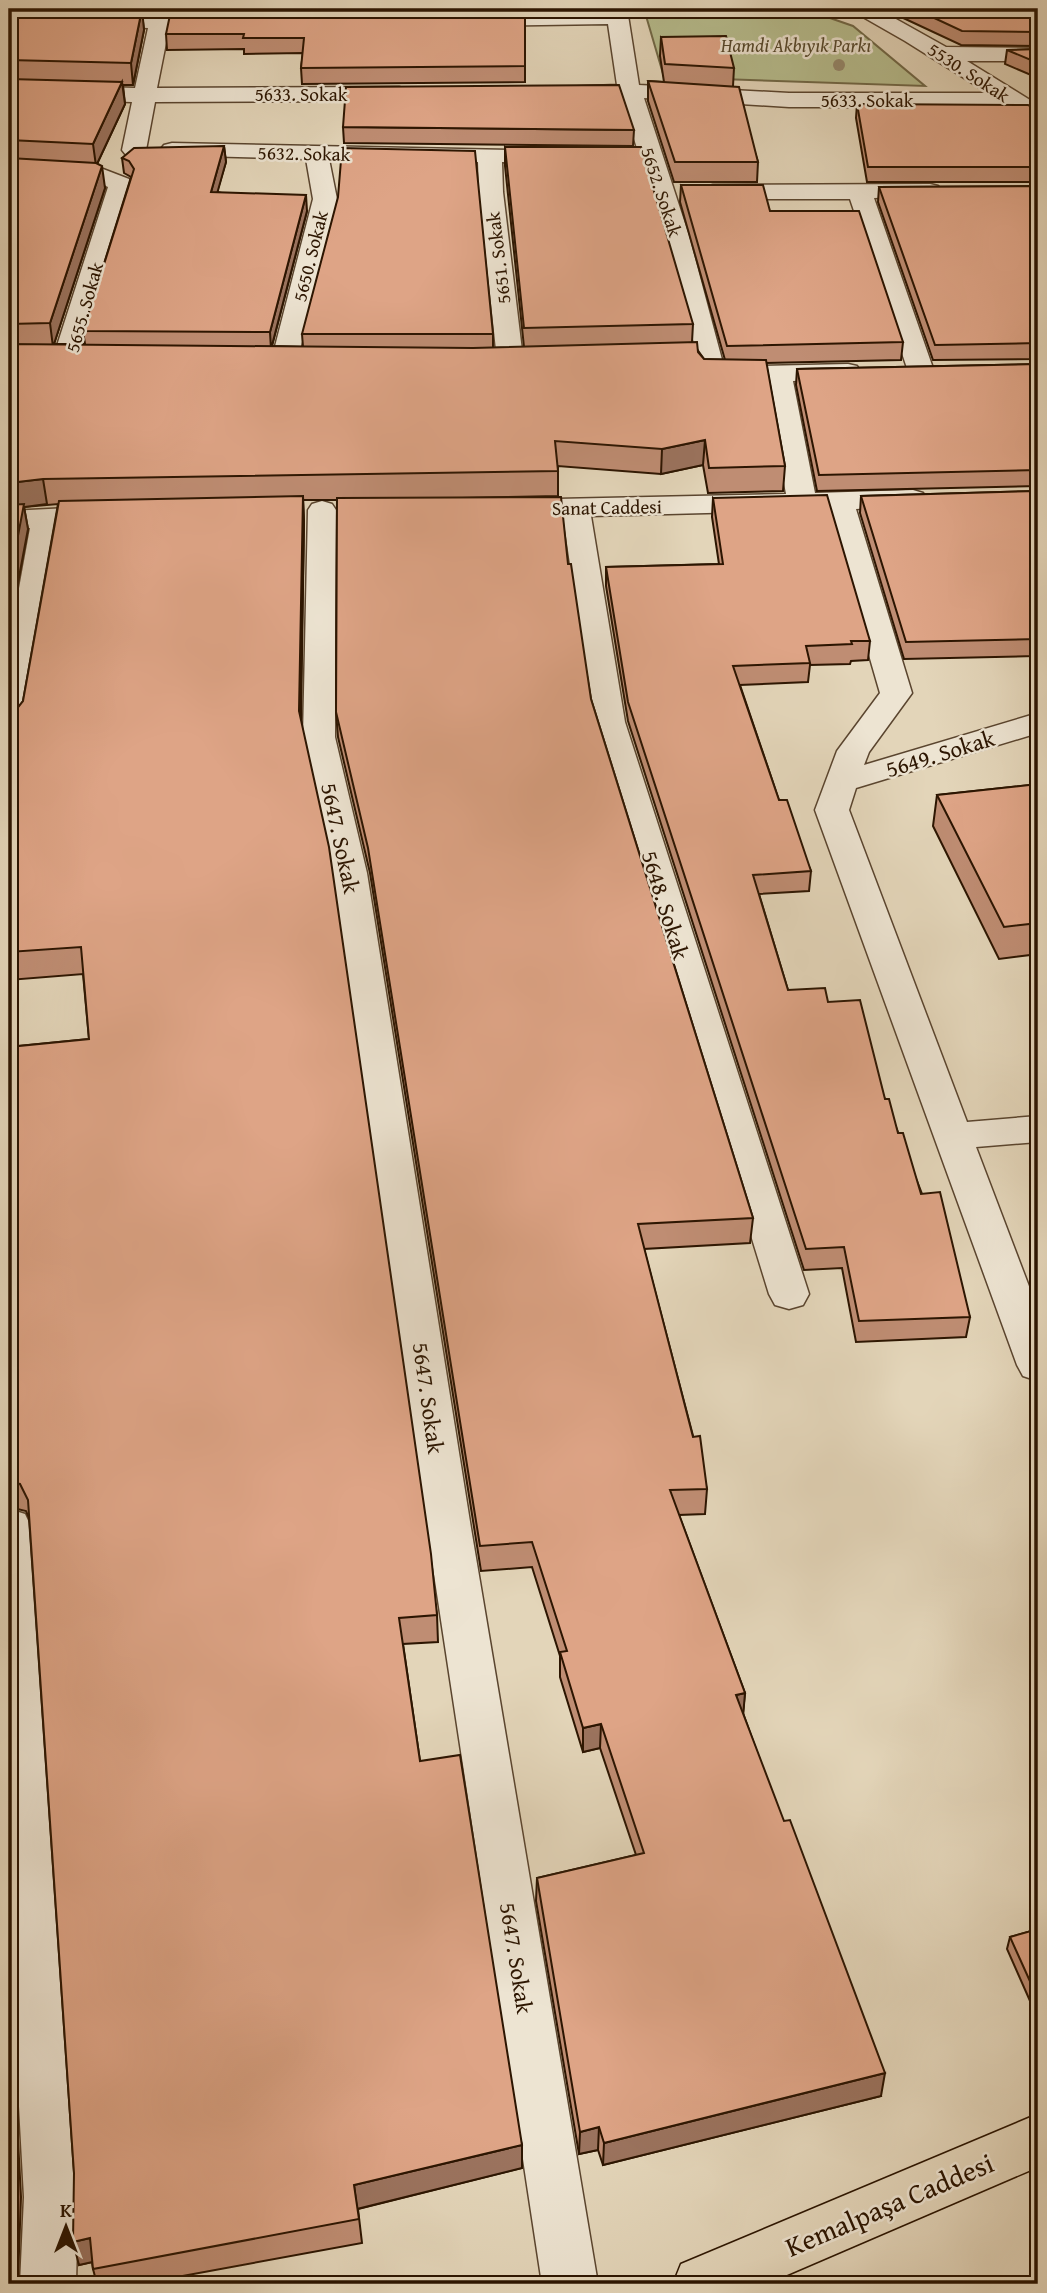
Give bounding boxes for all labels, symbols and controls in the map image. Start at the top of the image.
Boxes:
park label: Hamdi Akbıyık Parkı [720,31,871,59]
street label: 5530. Sokak [923,35,1016,109]
street label: 5633. Sokak [255,80,348,108]
street label: 5633. Sokak [821,86,914,114]
street label: 5632. Sokak [257,138,351,168]
street label: 5652. Sokak [634,144,690,241]
street label: 5650. Sokak [285,207,335,304]
street label: 5651. Sokak [478,210,518,306]
street label: 5655. Sokak [58,258,110,355]
street label: Sanat Caddesi [552,492,662,522]
street label: 5649. Sokak [882,721,999,785]
street label: 5647. Sokak [313,780,369,897]
street label: 5648. Sokak [634,847,698,964]
street label: 5647. Sokak [405,1340,453,1456]
street label: 5647. Sokak [492,1900,542,2016]
street label: Kemalpaşa Caddesi [778,2142,1000,2266]
north arrow [32,2192,102,2262]
text: K [60,2196,72,2224]

